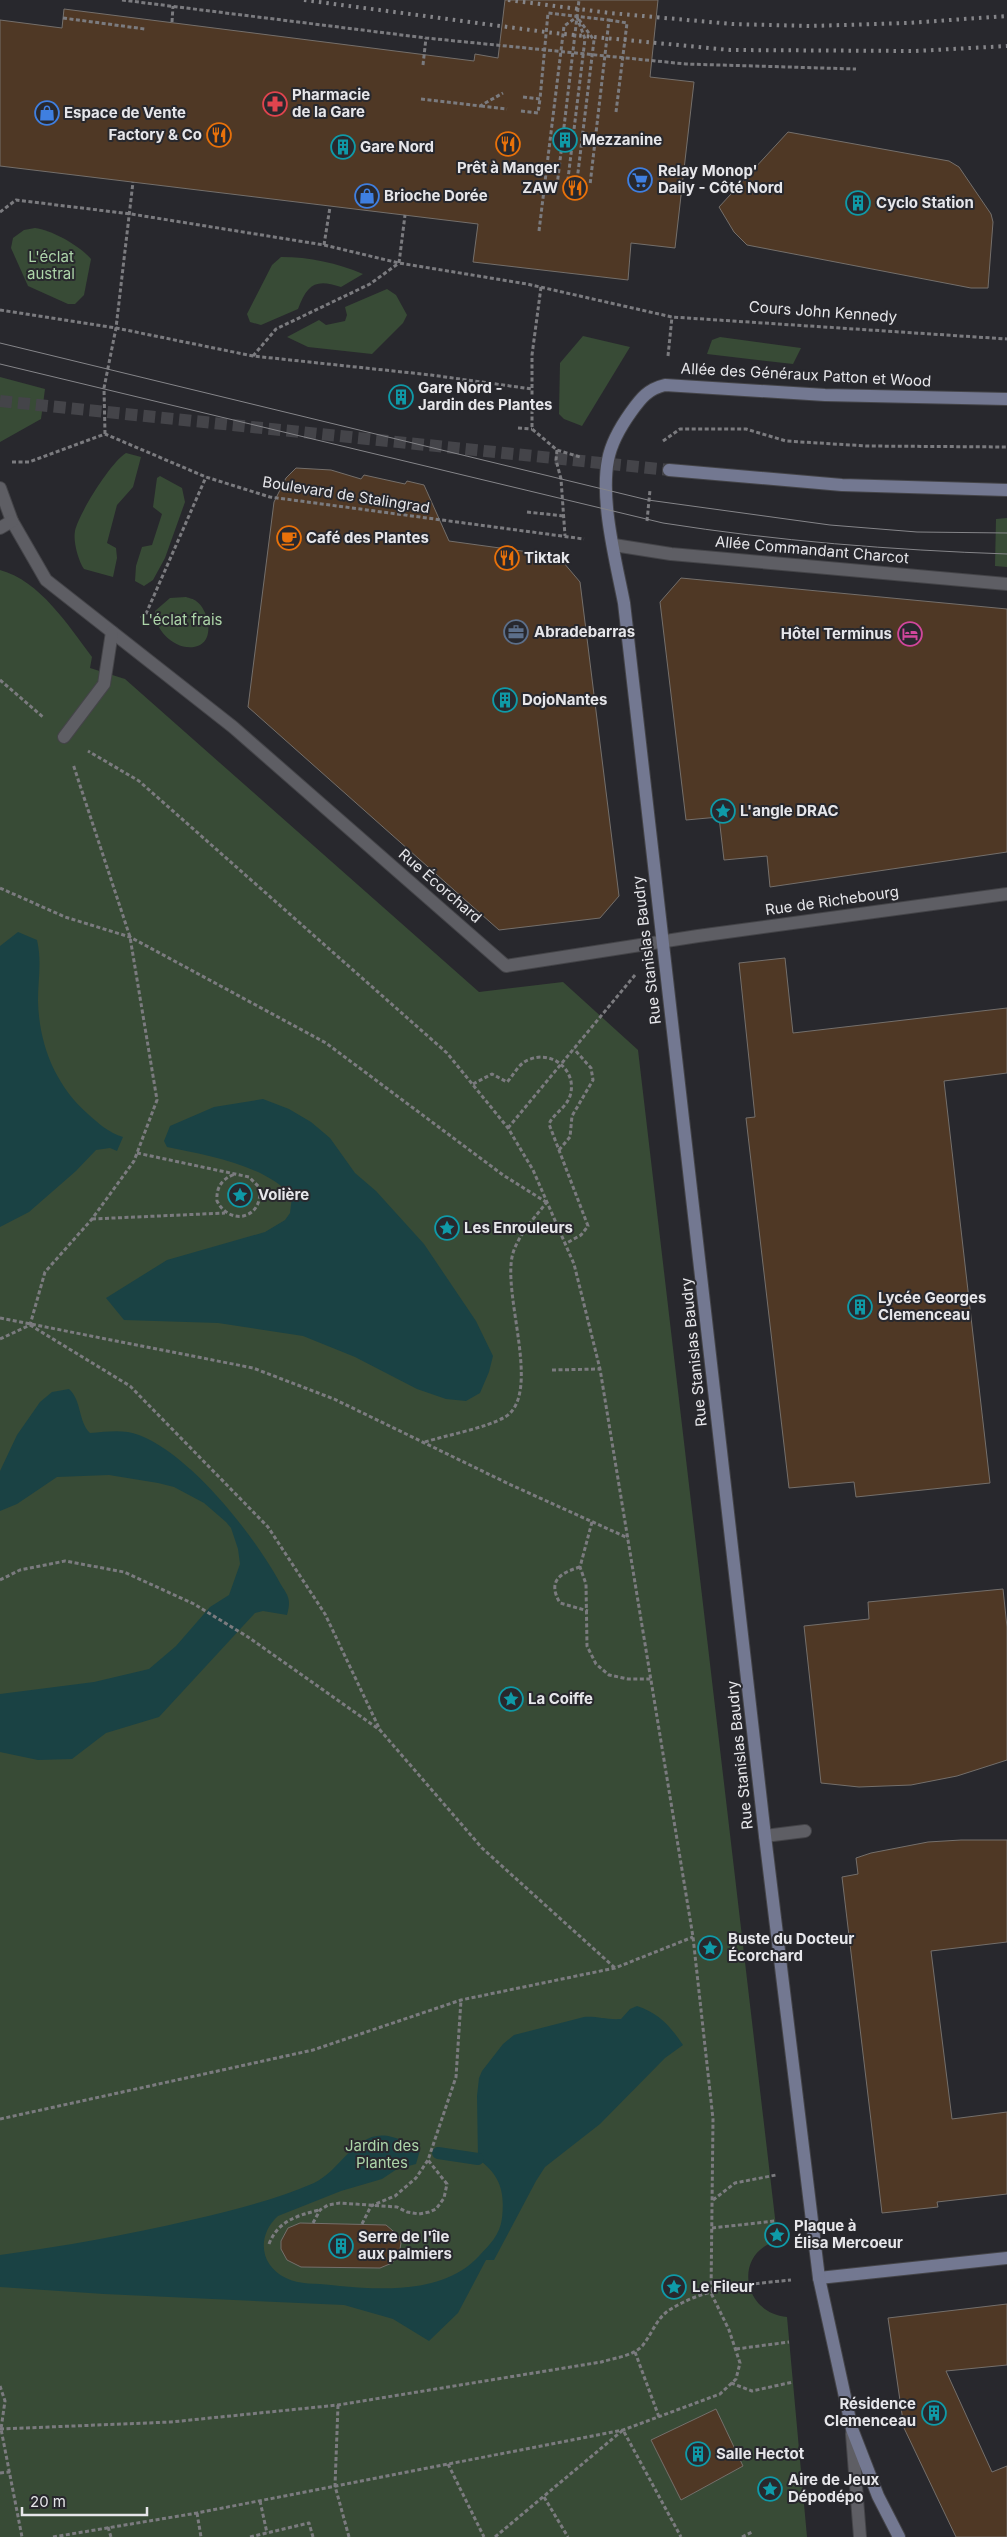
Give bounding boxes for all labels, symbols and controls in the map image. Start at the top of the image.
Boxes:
place label: Pharmacie de la Gare [292,85,370,121]
pharmacy icon: Pharmacie de la Gare [262,91,288,117]
shop icon: Espace de Vente [34,100,60,126]
place label: Espace de Vente [64,103,186,122]
restaurant icon: Factory & Co [206,122,232,148]
place label: Factory & Co [109,125,202,144]
building icon: Mezzanine [552,127,578,153]
place label: Mezzanine [582,130,662,149]
restaurant icon: Prêt à Manger [495,131,521,157]
building icon: Gare Nord [330,134,356,160]
place label: Gare Nord [360,137,434,156]
place label: Prêt à Manger [457,158,559,177]
place label: Relay Monop' Daily - Côté Nord [658,161,783,197]
supermarket icon: Relay Monop' Daily - Côté Nord [627,167,653,193]
restaurant icon: ZAW [562,175,588,201]
place label: ZAW [522,178,558,197]
shop icon: Brioche Dorée [354,183,380,209]
place label: Brioche Dorée [384,186,488,205]
building icon: Cyclo Station [845,190,871,216]
place label: Cyclo Station [876,193,974,212]
park label: L'éclat austral [27,247,75,283]
street label: Cours John Kennedy [748,297,898,326]
street label: Allée des Généraux Patton et Wood [680,358,932,391]
place label: Gare Nord - Jardin des Plantes [418,378,553,414]
building icon: Gare Nord - Jardin des Plantes [388,384,414,410]
street label: Boulevard de Stalingrad [261,472,431,517]
cafe icon: Café des Plantes [276,525,302,551]
place label: Café des Plantes [306,528,429,547]
street label: Allée Commandant Charcot [714,532,910,567]
restaurant icon: Tiktak [494,545,520,571]
place label: Tiktak [524,548,570,567]
park label: L'éclat frais [141,610,223,629]
office icon: Abradebarras [503,619,529,645]
hotel icon: Hôtel Terminus [897,621,923,647]
place label: Abradebarras [534,622,635,641]
place label: Hôtel Terminus [781,624,892,643]
building icon: DojoNantes [492,687,518,713]
place label: DojoNantes [522,690,607,709]
place icon: L'angle DRAC [710,798,736,824]
place label: L'angle DRAC [740,801,839,820]
street label: Rue Écorchard [395,844,486,927]
street label: Rue Stanislas Baudry [628,874,665,1026]
street label: Rue de Richebourg [764,882,900,919]
place icon: Volière [227,1182,253,1208]
place label: Volière [258,1185,309,1204]
place icon: Les Enrouleurs [434,1215,460,1241]
place label: Les Enrouleurs [464,1218,573,1237]
street label: Rue Stanislas Baudry [676,1276,711,1428]
place label: Lycée Georges Clemenceau [878,1288,986,1324]
building icon: Lycée Georges Clemenceau [847,1294,873,1320]
street label: Rue Stanislas Baudry [722,1679,757,1831]
place icon: La Coiffe [498,1686,524,1712]
place label: La Coiffe [528,1689,593,1708]
place label: Buste du Docteur Écorchard [728,1929,854,1965]
place icon: Buste du Docteur Écorchard [697,1935,723,1961]
park label: Jardin des Plantes [345,2136,419,2172]
place label: Plaque à Élisa Mercoeur [794,2216,903,2252]
place icon: Plaque à Élisa Mercoeur [764,2222,790,2248]
place label: Serre de l'île aux palmiers [358,2227,452,2263]
building icon: Serre de l'île aux palmiers [328,2233,354,2259]
place icon: Le Fileur [661,2274,687,2300]
place label: Le Fileur [692,2277,754,2296]
place label: Résidence Clemenceau [824,2394,916,2430]
building icon: Résidence Clemenceau [921,2400,947,2426]
building icon: Salle Hectot [685,2441,711,2467]
place label: Salle Hectot [716,2444,805,2463]
place label: Aire de Jeux Dépodépo [788,2470,880,2506]
place icon: Aire de Jeux Dépodépo [757,2476,783,2502]
scale bar [22,2484,148,2516]
text: 20 m [30,2492,66,2511]

